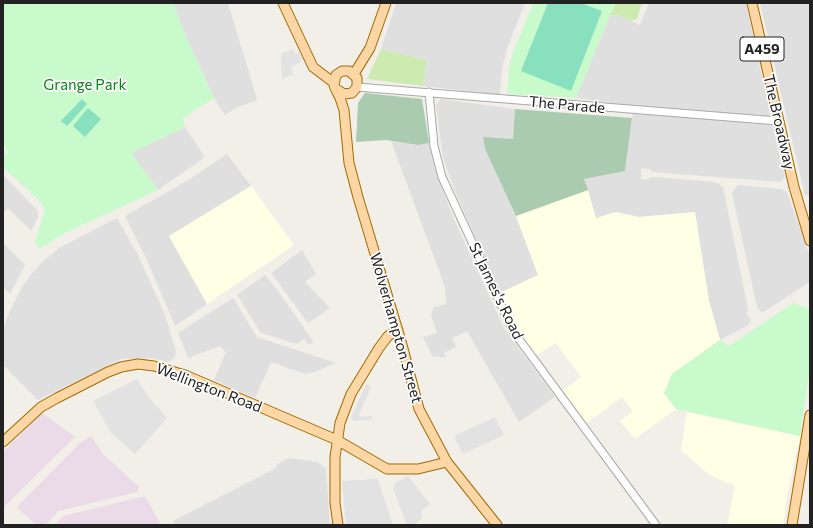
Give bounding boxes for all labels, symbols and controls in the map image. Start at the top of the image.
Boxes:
road number: A459 [740,37,784,61]
street label: The Broadway [759,73,799,171]
park label: Grange Park [43,76,127,94]
street label: The Parade [528,93,606,117]
street label: St James's Road [465,240,527,342]
street label: Wolverhampton Street [366,251,426,405]
street label: Wellington Road [154,360,264,416]

